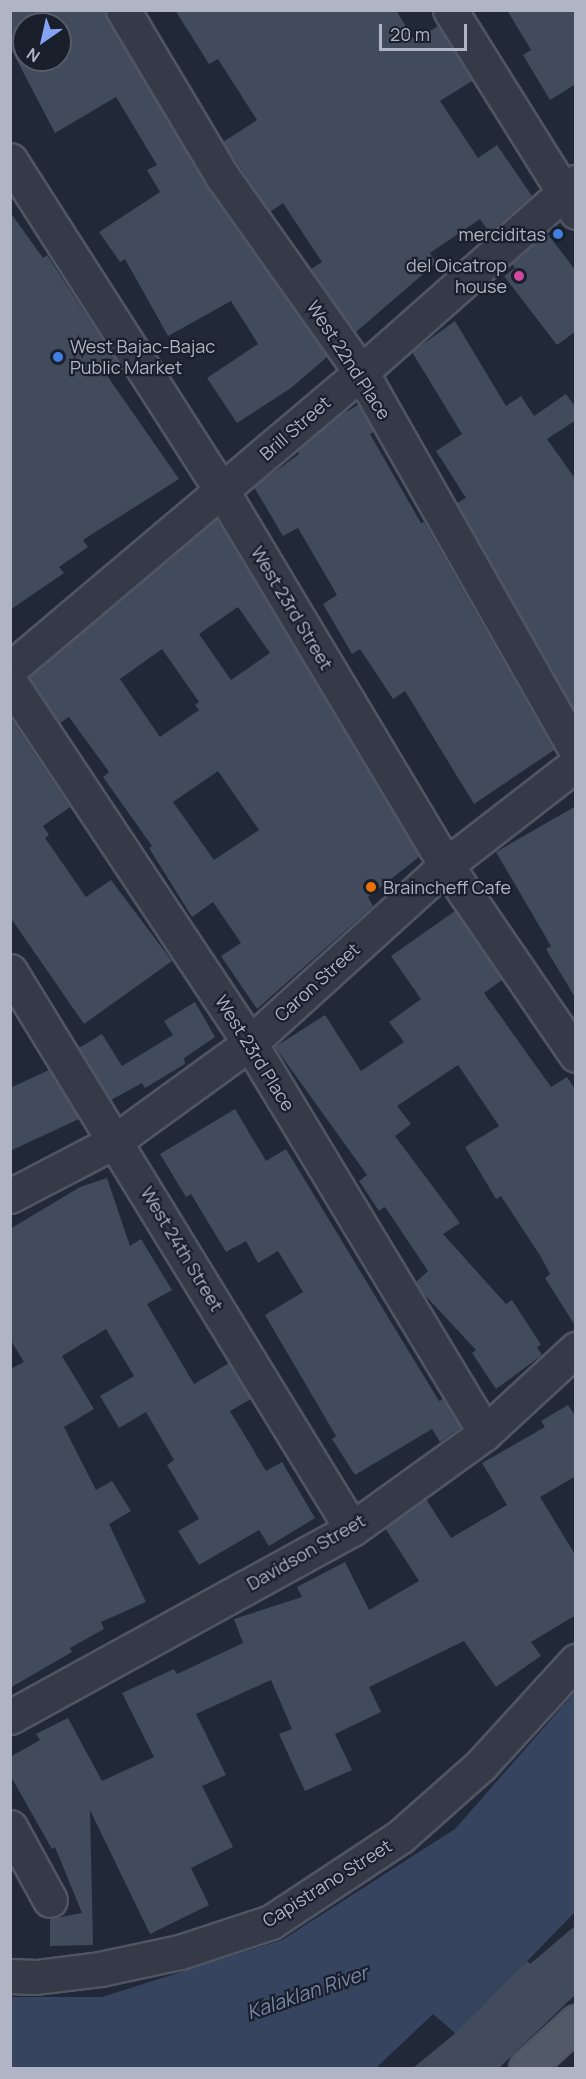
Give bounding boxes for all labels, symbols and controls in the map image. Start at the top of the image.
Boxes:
north arrow [12,12,72,72]
scale bar [382,12,470,50]
text: 20 m [390,22,430,46]
text: N [22,43,44,68]
place label: merciditas [459,223,546,245]
marker: merciditas [551,227,565,241]
place label: del Oicatrop house [406,255,507,298]
marker: del Oicatrop house [512,269,526,283]
street label: West 22nd Place [303,297,395,423]
place label: West Bajac-Bajac Public Market [70,336,215,378]
marker: West Bajac-Bajac Public Market [51,350,65,364]
street label: Brill Street [255,391,335,465]
street label: West 23rd Street [247,542,337,674]
place label: Braincheff Cafe [383,876,511,898]
marker: Braincheff Cafe [364,880,378,894]
street label: Caron Street [270,938,364,1026]
street label: West 23rd Place [211,991,299,1115]
street label: West 24th Street [136,1183,228,1315]
street label: Davidson Street [243,1509,369,1595]
street label: Capistrano Street [258,1835,396,1931]
water label: Kalaklan River [243,1960,371,2024]

